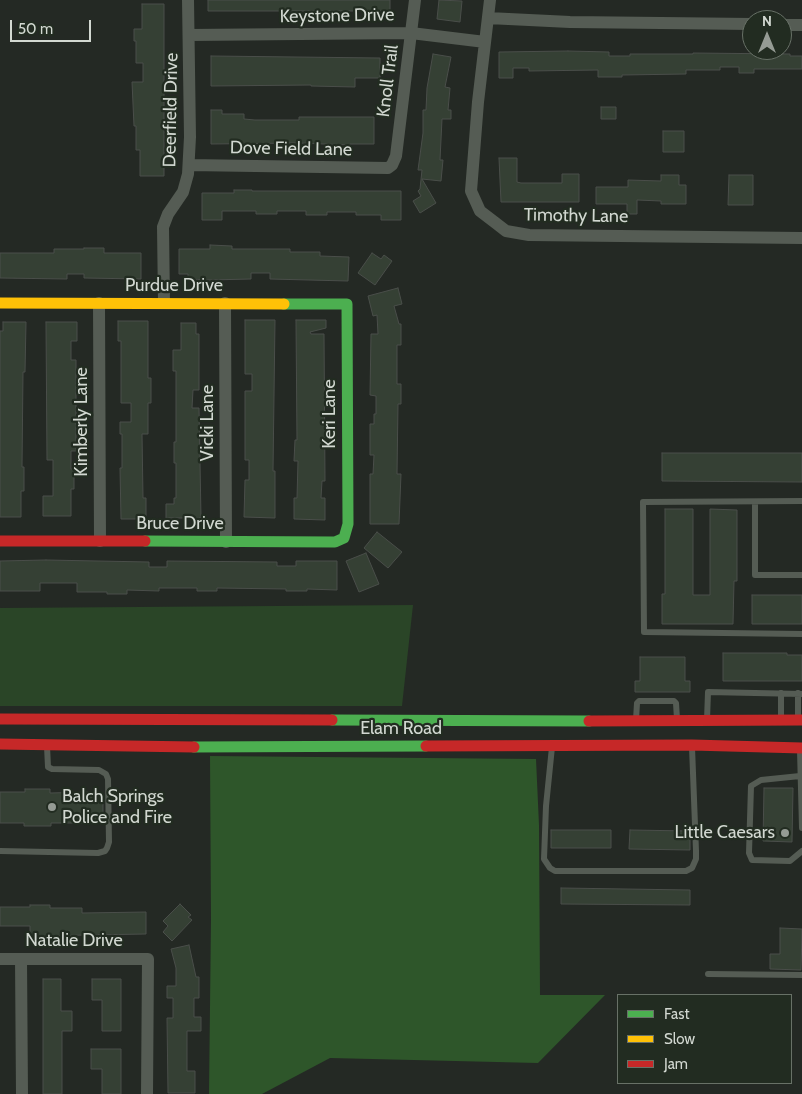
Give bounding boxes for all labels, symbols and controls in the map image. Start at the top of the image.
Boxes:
street label: Keystone Drive [279,4,395,28]
scale bar [12,10,94,42]
north arrow [742,10,792,60]
text: N [762,12,772,30]
text: 50 m [18,20,53,38]
street label: Knoll Trail [373,43,403,119]
street label: Deerfield Drive [159,52,183,168]
street label: Dove Field Lane [230,137,352,161]
street label: Timothy Lane [524,204,628,228]
street label: Purdue Drive [125,275,223,297]
street label: Kimberly Lane [71,367,93,477]
street label: Keri Lane [319,379,341,449]
street label: Vicki Lane [197,385,219,461]
street label: Bruce Drive [136,513,224,535]
street label: Elam Road [360,718,442,740]
place label: Balch Springs Police and Fire [62,786,172,829]
marker: Balch Springs Police and Fire [46,801,58,813]
place label: Little Caesars [674,822,775,844]
marker: Little Caesars [779,827,791,839]
street label: Natalie Drive [25,930,123,952]
legend [617,994,792,1084]
text: Fast [664,1005,689,1023]
text: Slow [664,1030,695,1048]
text: Jam [664,1055,688,1073]

